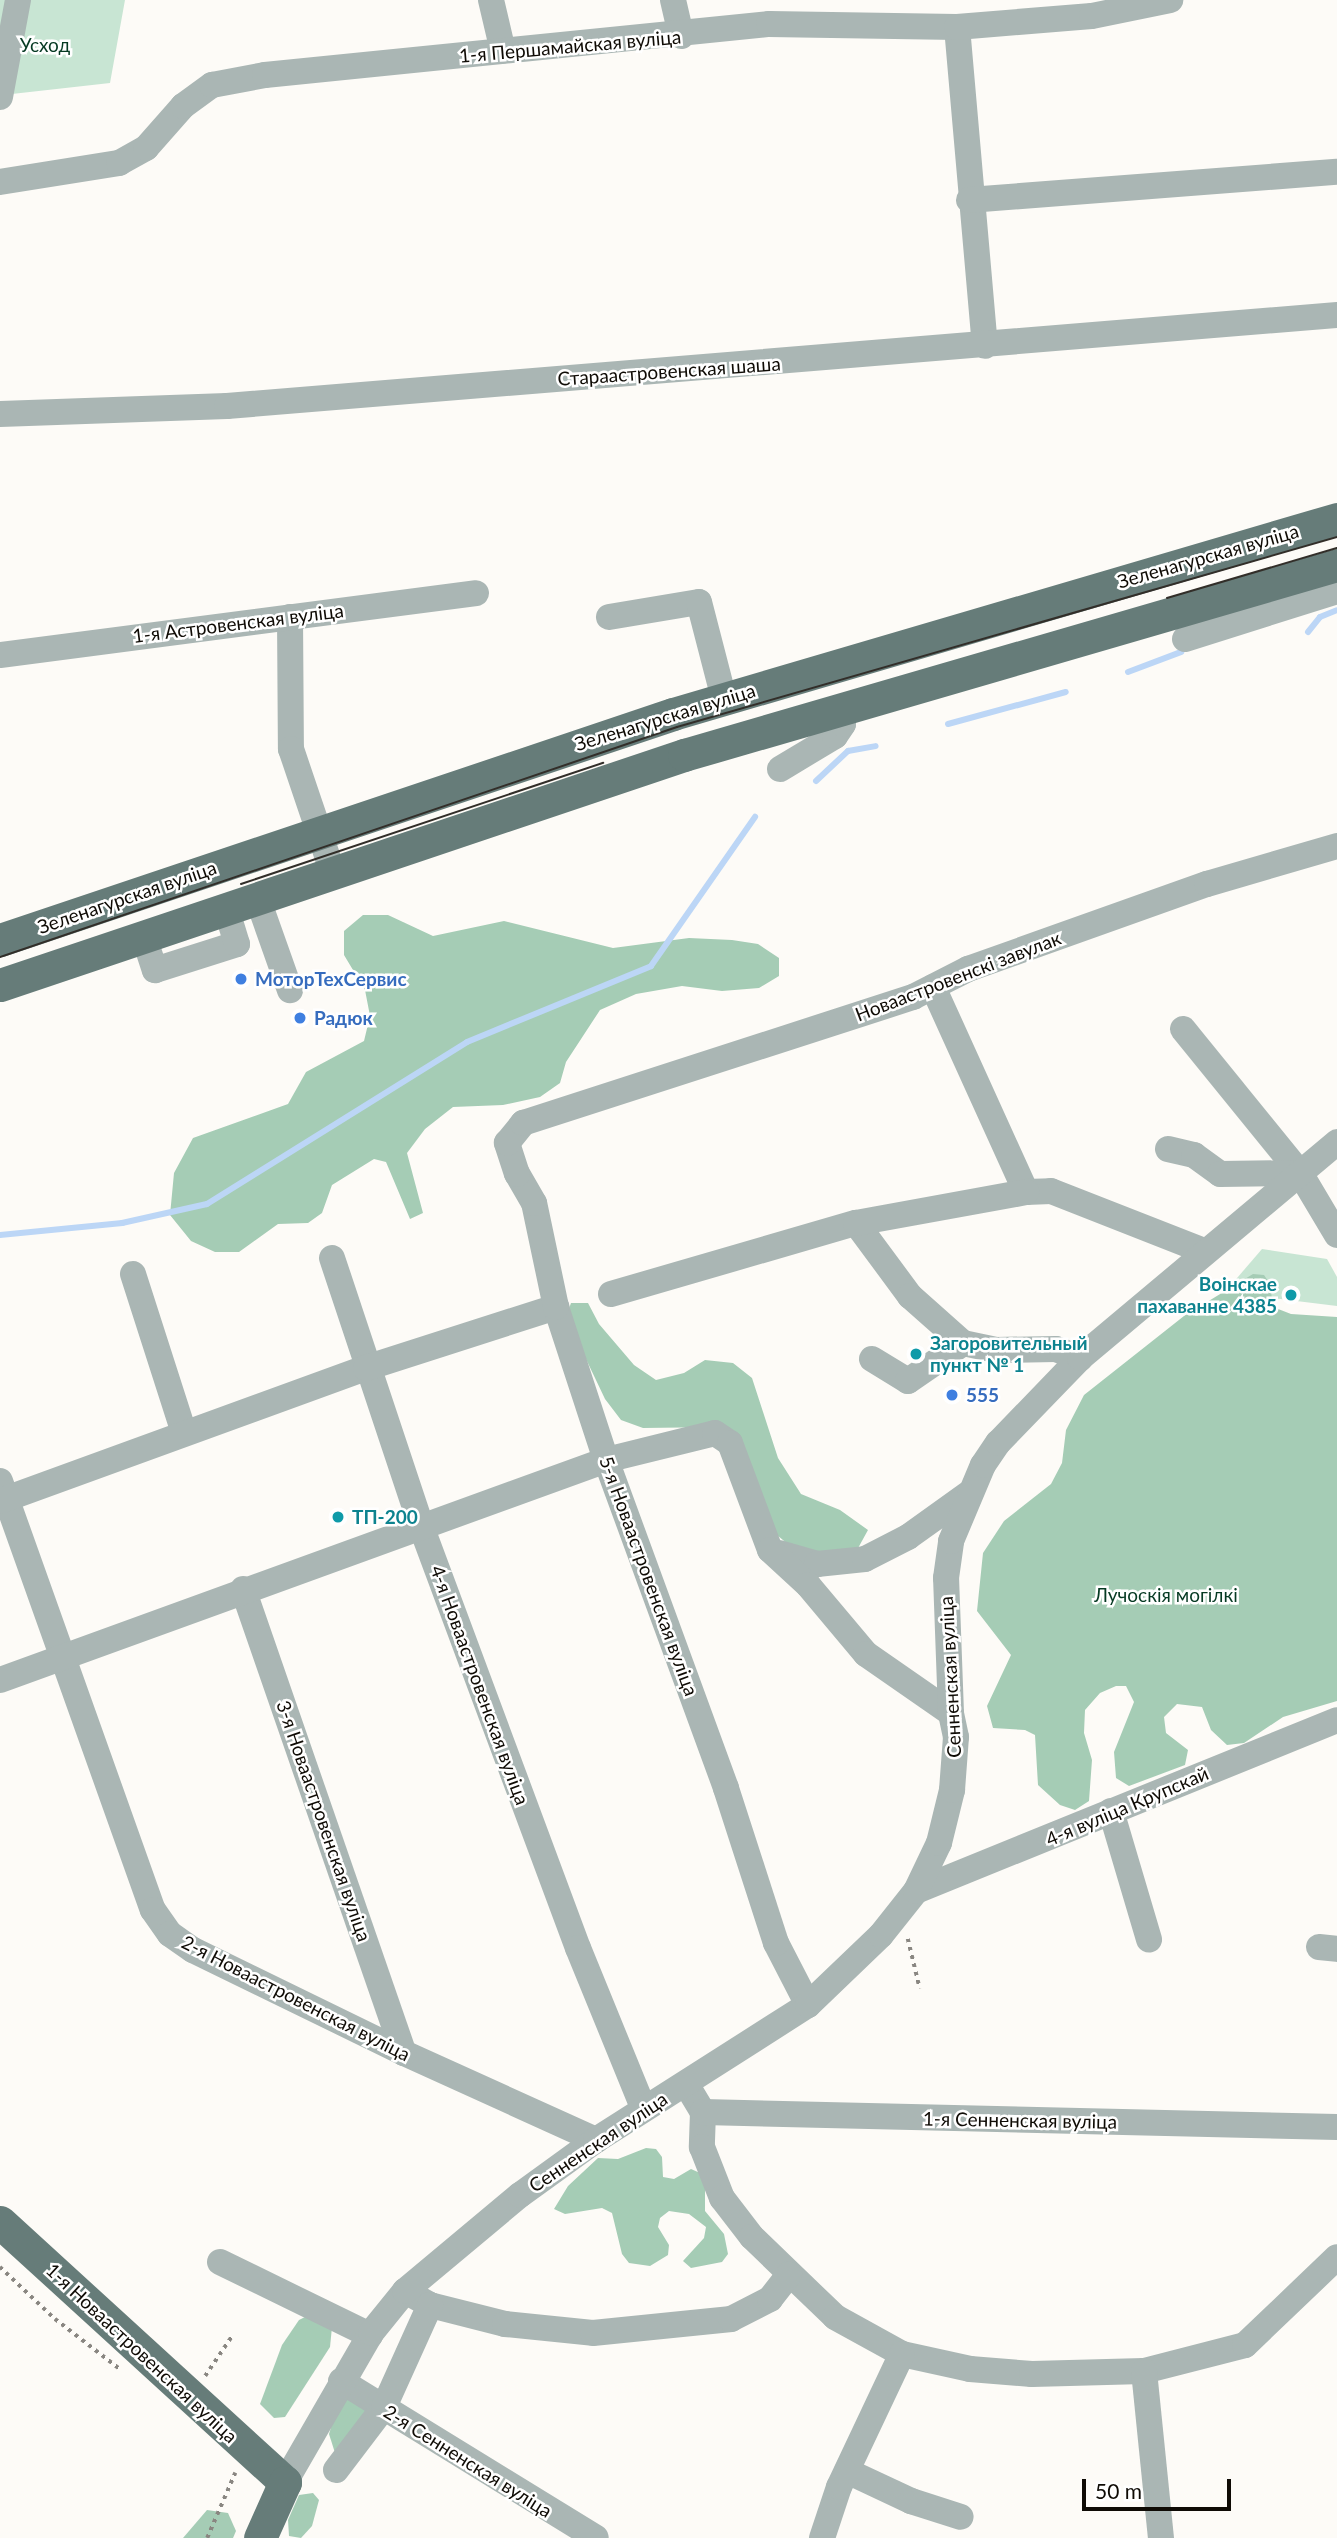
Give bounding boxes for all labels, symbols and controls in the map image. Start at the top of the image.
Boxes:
street label: 1-я Першамайская вуліца [458,25,682,67]
park label: Усход [20,34,70,56]
street label: Стараастровенская шаша [557,352,781,390]
street label: Зеленагурская вуліца [1115,519,1301,593]
street label: 1-я Астровенская вуліца [131,599,345,647]
street label: Зеленагурская вуліца [572,679,758,755]
street label: Зеленагурская вуліца [35,856,219,938]
street label: Новаастровенскі завулак [852,926,1064,1026]
place label: МоторТехСервис [255,968,407,990]
marker: МоторТехСервис [233,971,249,987]
place label: Радюк [314,1007,373,1029]
marker: Радюк [292,1010,308,1026]
place label: Воінскае пахаванне 4385 [1137,1273,1277,1317]
marker: Воінскае пахаванне 4385 [1283,1287,1299,1303]
place label: Загоровительный пункт № 1 [930,1332,1088,1376]
marker: Загоровительный пункт № 1 [908,1346,924,1362]
place label: 555 [966,1384,999,1406]
marker: 555 [944,1387,960,1403]
street label: 5-я Новаастровенская вуліца [595,1453,703,1699]
place label: ТП-200 [352,1506,418,1528]
marker: ТП-200 [330,1509,346,1525]
street label: 4-я Новаастровенская вуліца [426,1562,534,1808]
park label: Лучоскія могілкі [1094,1584,1238,1606]
street label: Сенненская вуліца [934,1596,966,1758]
street label: 3-я Новаастровенская вуліца [272,1698,376,1944]
street label: 4-я вуліца Крупскай [1042,1761,1212,1851]
street label: 2-я Новаастровенская вуліца [178,1930,414,2066]
street label: Сенненская вуліца [524,2087,672,2197]
street label: 1-я Сенненская вуліца [923,2107,1117,2133]
street label: 1-я Новаастровенская вуліца [42,2258,242,2448]
street label: 2-я Сенненская вуліца [380,2400,556,2522]
scale bar [1085,2464,1234,2508]
text: 50 m [1095,2478,1142,2503]

